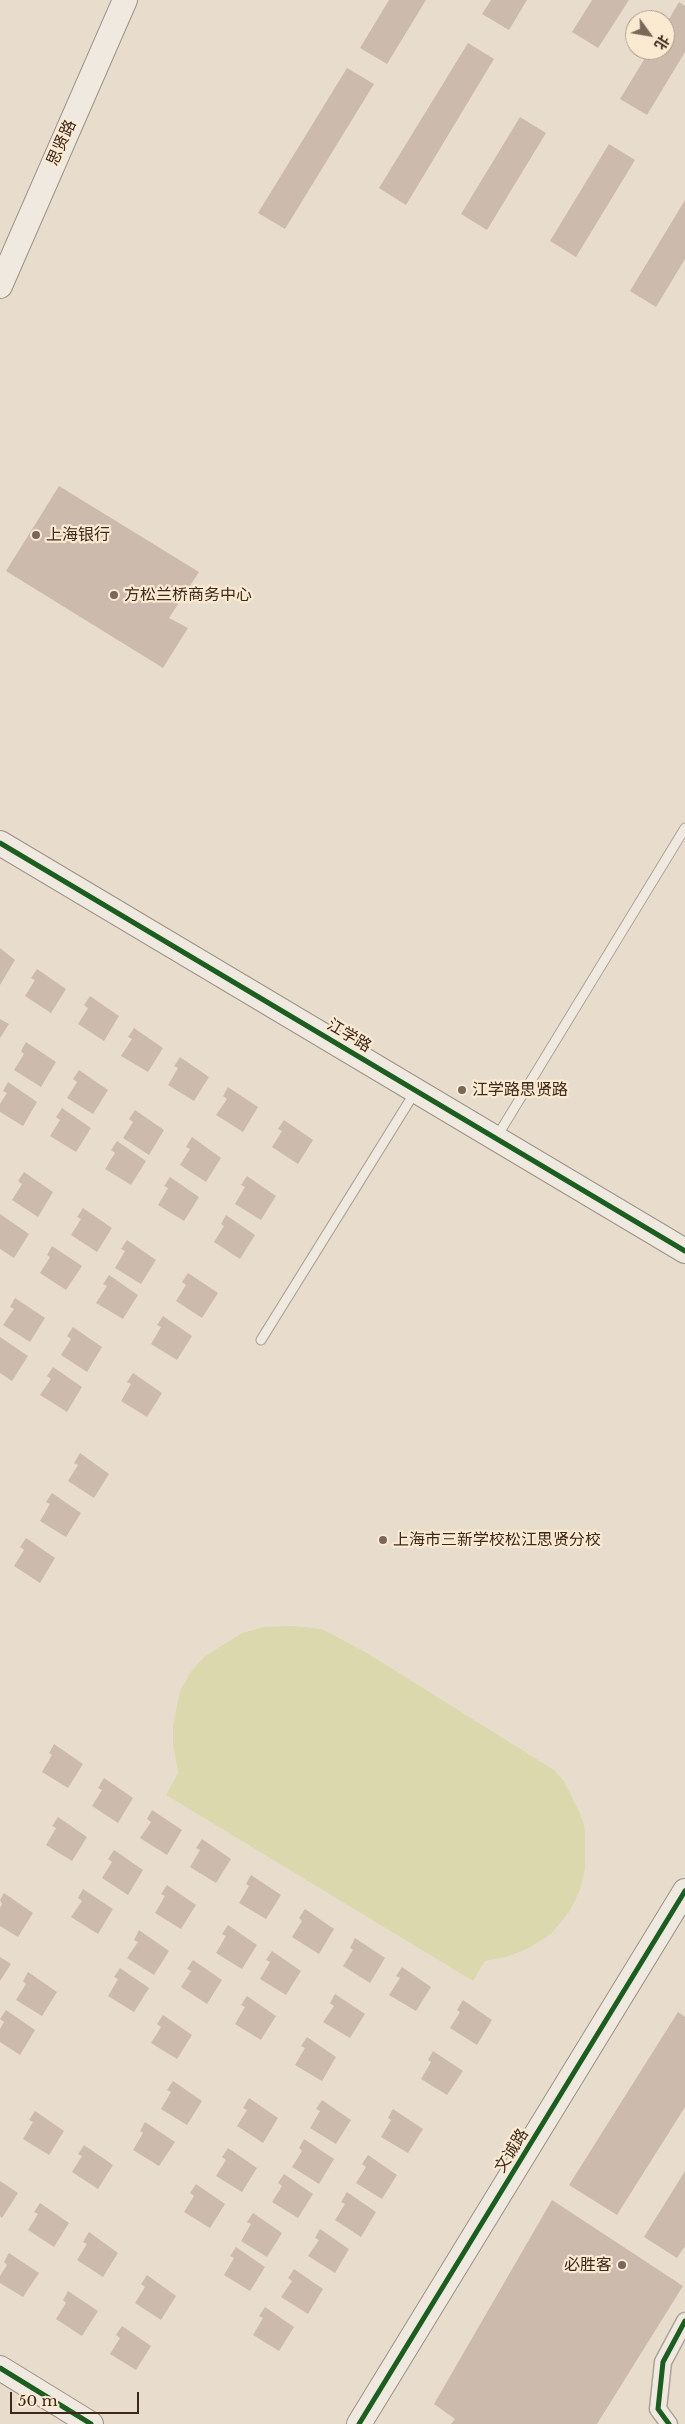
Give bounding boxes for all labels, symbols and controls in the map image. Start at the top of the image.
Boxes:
north arrow [625,10,675,60]
text: 北 [651,32,673,53]
street label: 思贤路 [43,117,81,169]
place label: 上海银行 [46,525,110,545]
marker: 上海银行 [30,529,42,541]
place label: 方松兰桥商务中心 [124,585,252,605]
marker: 方松兰桥商务中心 [108,589,120,601]
street label: 江学路 [323,1015,375,1057]
place label: 江学路思贤路 [472,1080,568,1100]
marker: 江学路思贤路 [456,1084,468,1096]
place label: 上海市三新学校松江思贤分校 [393,1530,601,1550]
marker: 上海市三新学校松江思贤分校 [377,1534,389,1546]
street label: 文诚路 [491,2126,533,2176]
place label: 必胜客 [564,2255,612,2275]
marker: 必胜客 [616,2259,628,2271]
scale bar [12,2382,141,2414]
text: 50 m [18,2391,58,2410]

